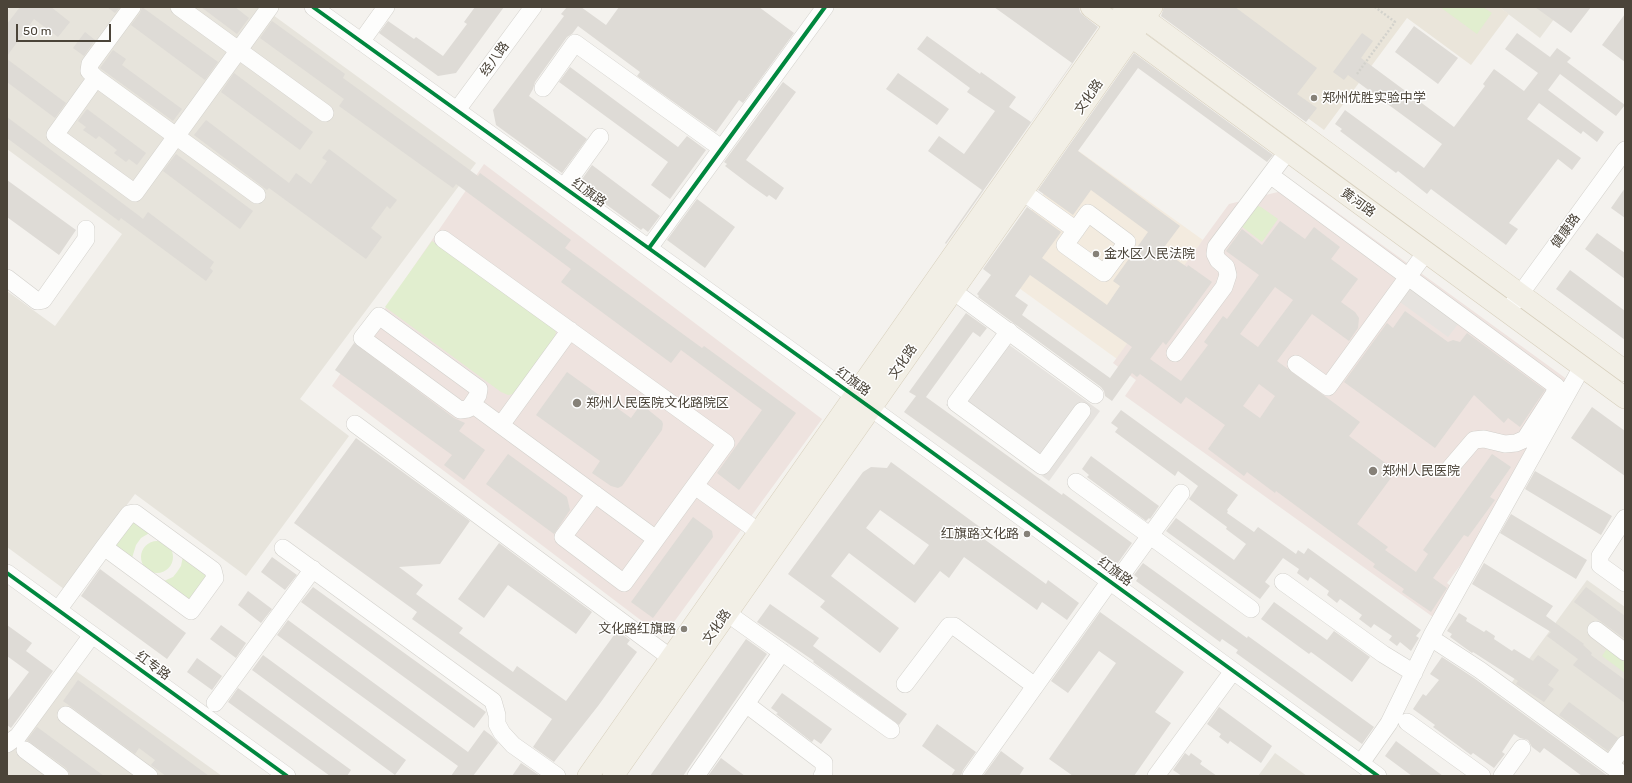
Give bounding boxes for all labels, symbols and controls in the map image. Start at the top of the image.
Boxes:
scale bar [18,16,113,42]
text: 50 m [23,24,51,38]
street label: 经八路 [477,39,513,79]
street label: 文化路 [1071,77,1107,117]
place label: 郑州优胜实验中学 [1322,90,1426,106]
marker: 郑州优胜实验中学 [1309,93,1319,103]
street label: 红旗路 [569,175,609,211]
street label: 黄河路 [1338,185,1378,221]
street label: 健康路 [1548,211,1584,251]
place label: 金水区人民法院 [1104,246,1195,262]
marker: 金水区人民法院 [1091,249,1101,259]
street label: 文化路 [885,342,921,382]
street label: 红旗路 [833,364,873,400]
place label: 郑州人民医院文化路院区 [586,395,729,411]
marker: 郑州人民医院文化路院区 [571,397,583,409]
place label: 郑州人民医院 [1382,463,1460,479]
marker: 郑州人民医院 [1367,465,1379,477]
place label: 红旗路文化路 [941,526,1019,542]
marker: 红旗路文化路 [1022,529,1032,539]
street label: 红旗路 [1095,554,1135,590]
street label: 文化路 [699,607,735,647]
place label: 文化路红旗路 [598,621,676,637]
marker: 文化路红旗路 [679,624,689,634]
street label: 红专路 [133,648,173,684]

